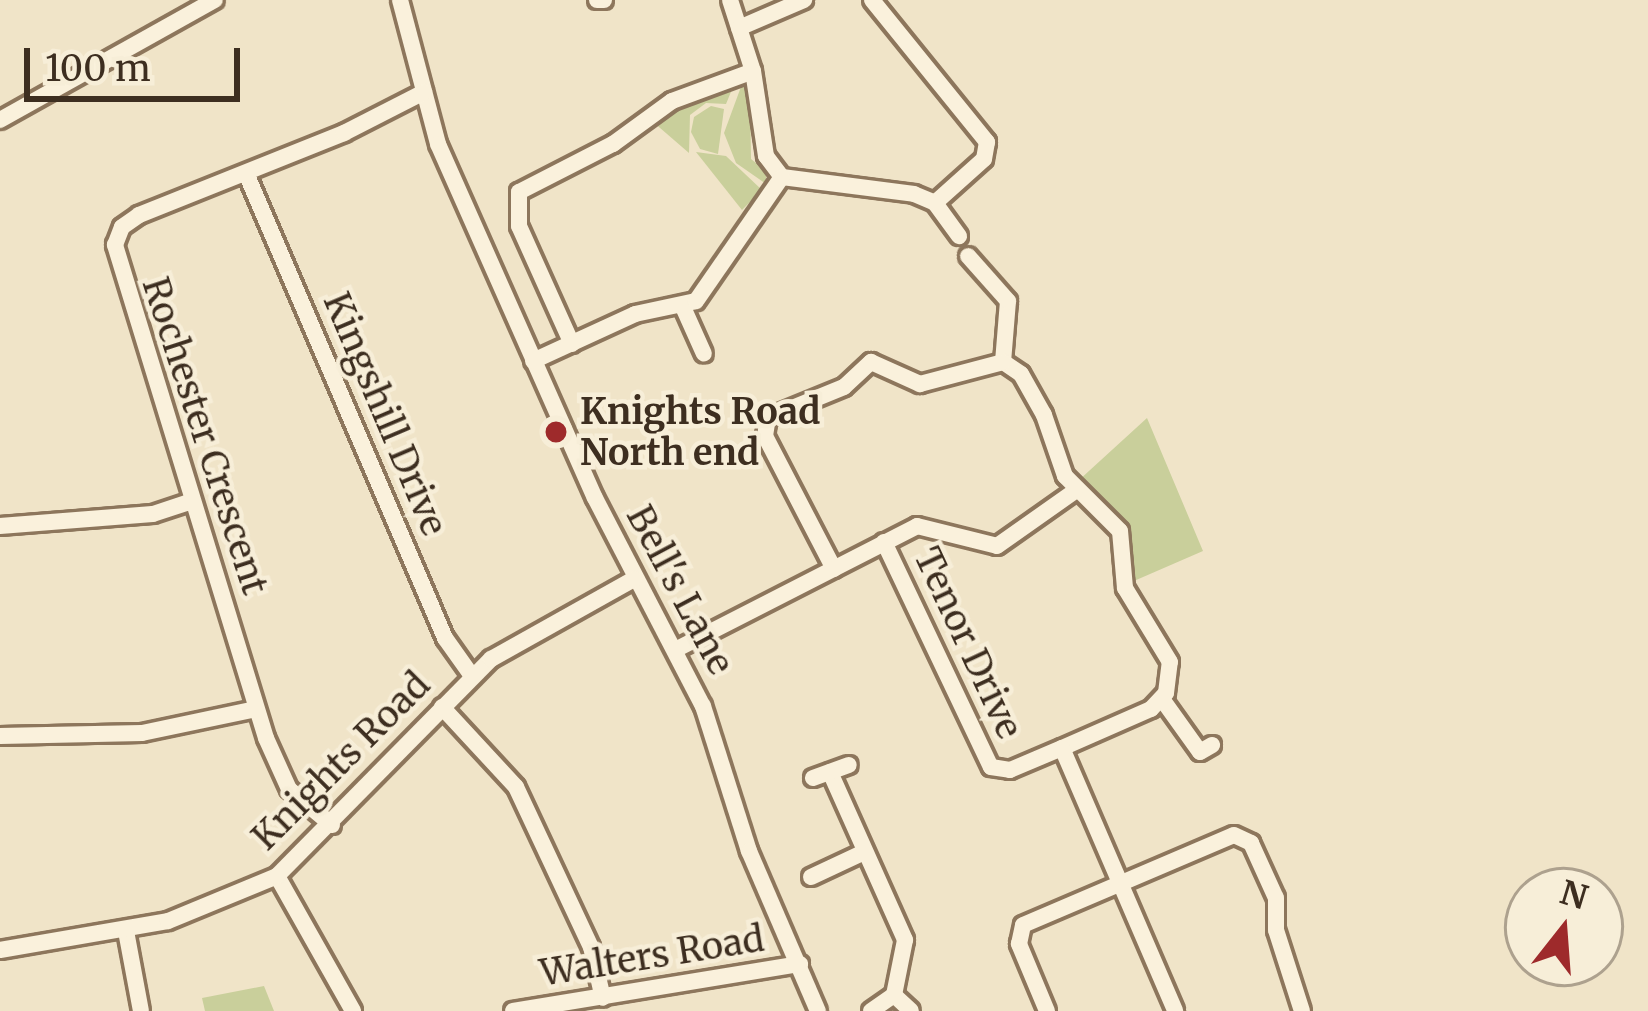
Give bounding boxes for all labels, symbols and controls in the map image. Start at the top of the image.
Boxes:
scale bar [30,24,246,98]
text: 100 m [45,46,151,91]
street label: Rochester Crescent [133,272,277,600]
street label: Kingshill Drive [314,286,456,542]
place label: Knights Road North end [580,389,820,474]
marker: Knights Road North end [543,419,569,445]
street label: Bell's Lane [618,498,742,682]
street label: Tenor Drive [905,541,1031,745]
street label: Knights Road [243,663,439,859]
north arrow [1504,867,1624,987]
text: N [1555,872,1592,918]
street label: Walters Road [537,917,767,995]

